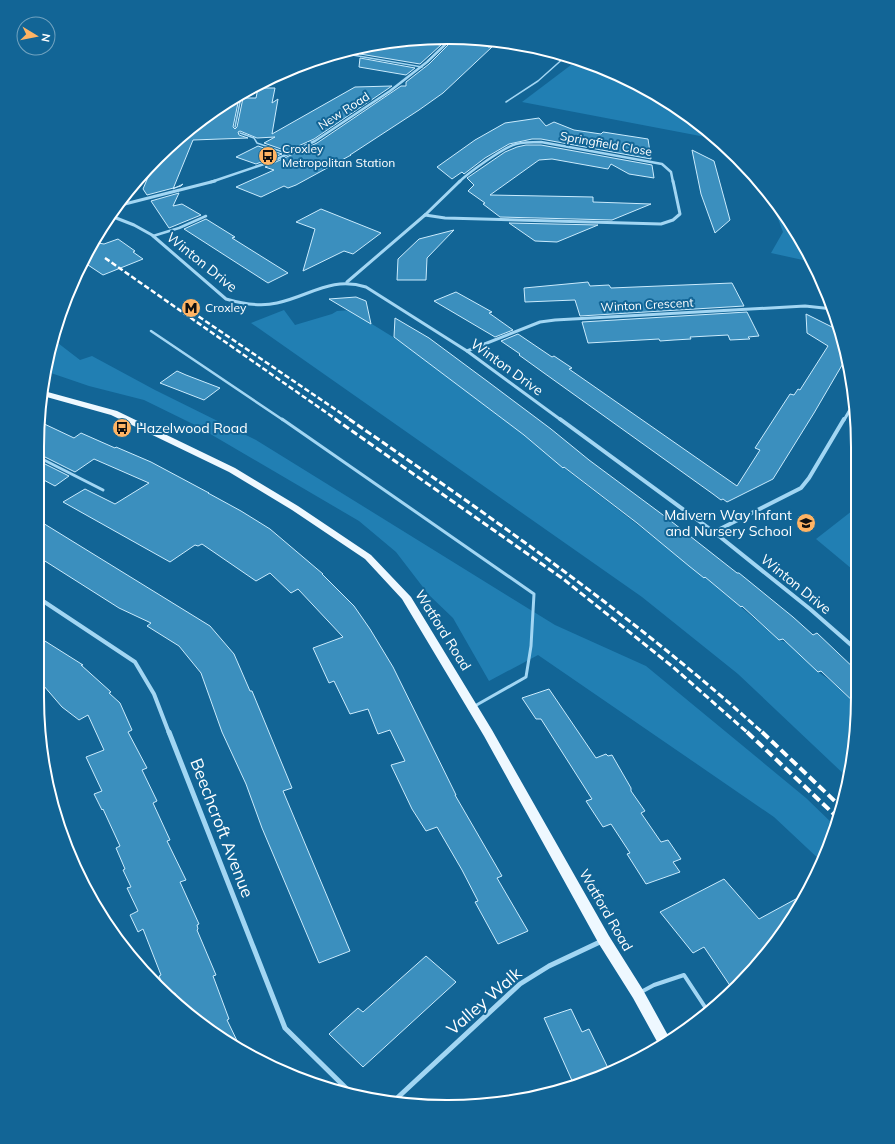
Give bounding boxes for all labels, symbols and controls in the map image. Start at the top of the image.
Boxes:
north arrow [16,16,56,56]
text: N [38,32,53,43]
street label: New Road [315,88,372,133]
street label: Springfield Close [559,128,653,159]
place label: Croxley Metropolitan Station [282,141,395,170]
bus stop icon: Croxley Metropolitan Station [257,145,279,167]
street label: Winton Drive [163,228,241,296]
street label: Winton Crescent [600,295,694,314]
metro station icon: Croxley [180,297,202,319]
place label: Croxley [205,300,247,315]
street label: Winton Drive [467,335,547,399]
bus stop icon: Hazelwood Road [111,417,133,439]
place label: Hazelwood Road [136,419,248,437]
place label: Malvern Way Infant and Nursery School [664,506,792,540]
school or university icon: Malvern Way Infant and Nursery School [795,512,817,534]
street label: Winton Drive [757,550,835,618]
street label: Watford Road [411,586,475,674]
street label: Beechcroft Avenue [186,755,259,900]
street label: Watford Road [575,866,637,954]
street label: Valley Walk [442,962,526,1040]

